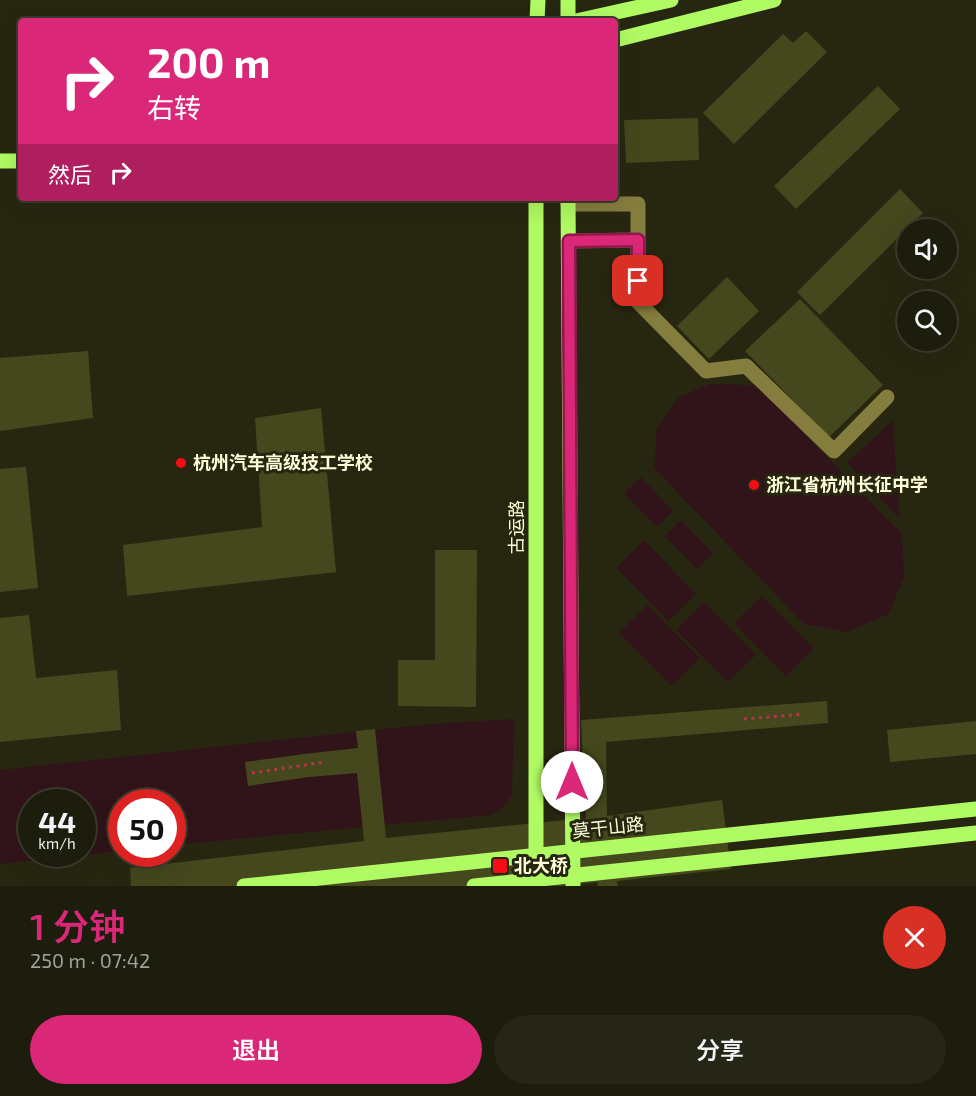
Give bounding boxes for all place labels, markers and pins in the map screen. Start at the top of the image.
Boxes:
pin [612,255,663,306]
place label: 杭州汽车高级技工学校 [193,451,373,473]
marker: 杭州汽车高级技工学校 [174,456,188,470]
place label: 浙江省杭州长征中学 [766,473,928,495]
marker: 浙江省杭州长征中学 [747,478,761,492]
place label: 北大桥 [514,854,568,876]
marker: 北大桥 [491,857,509,875]

